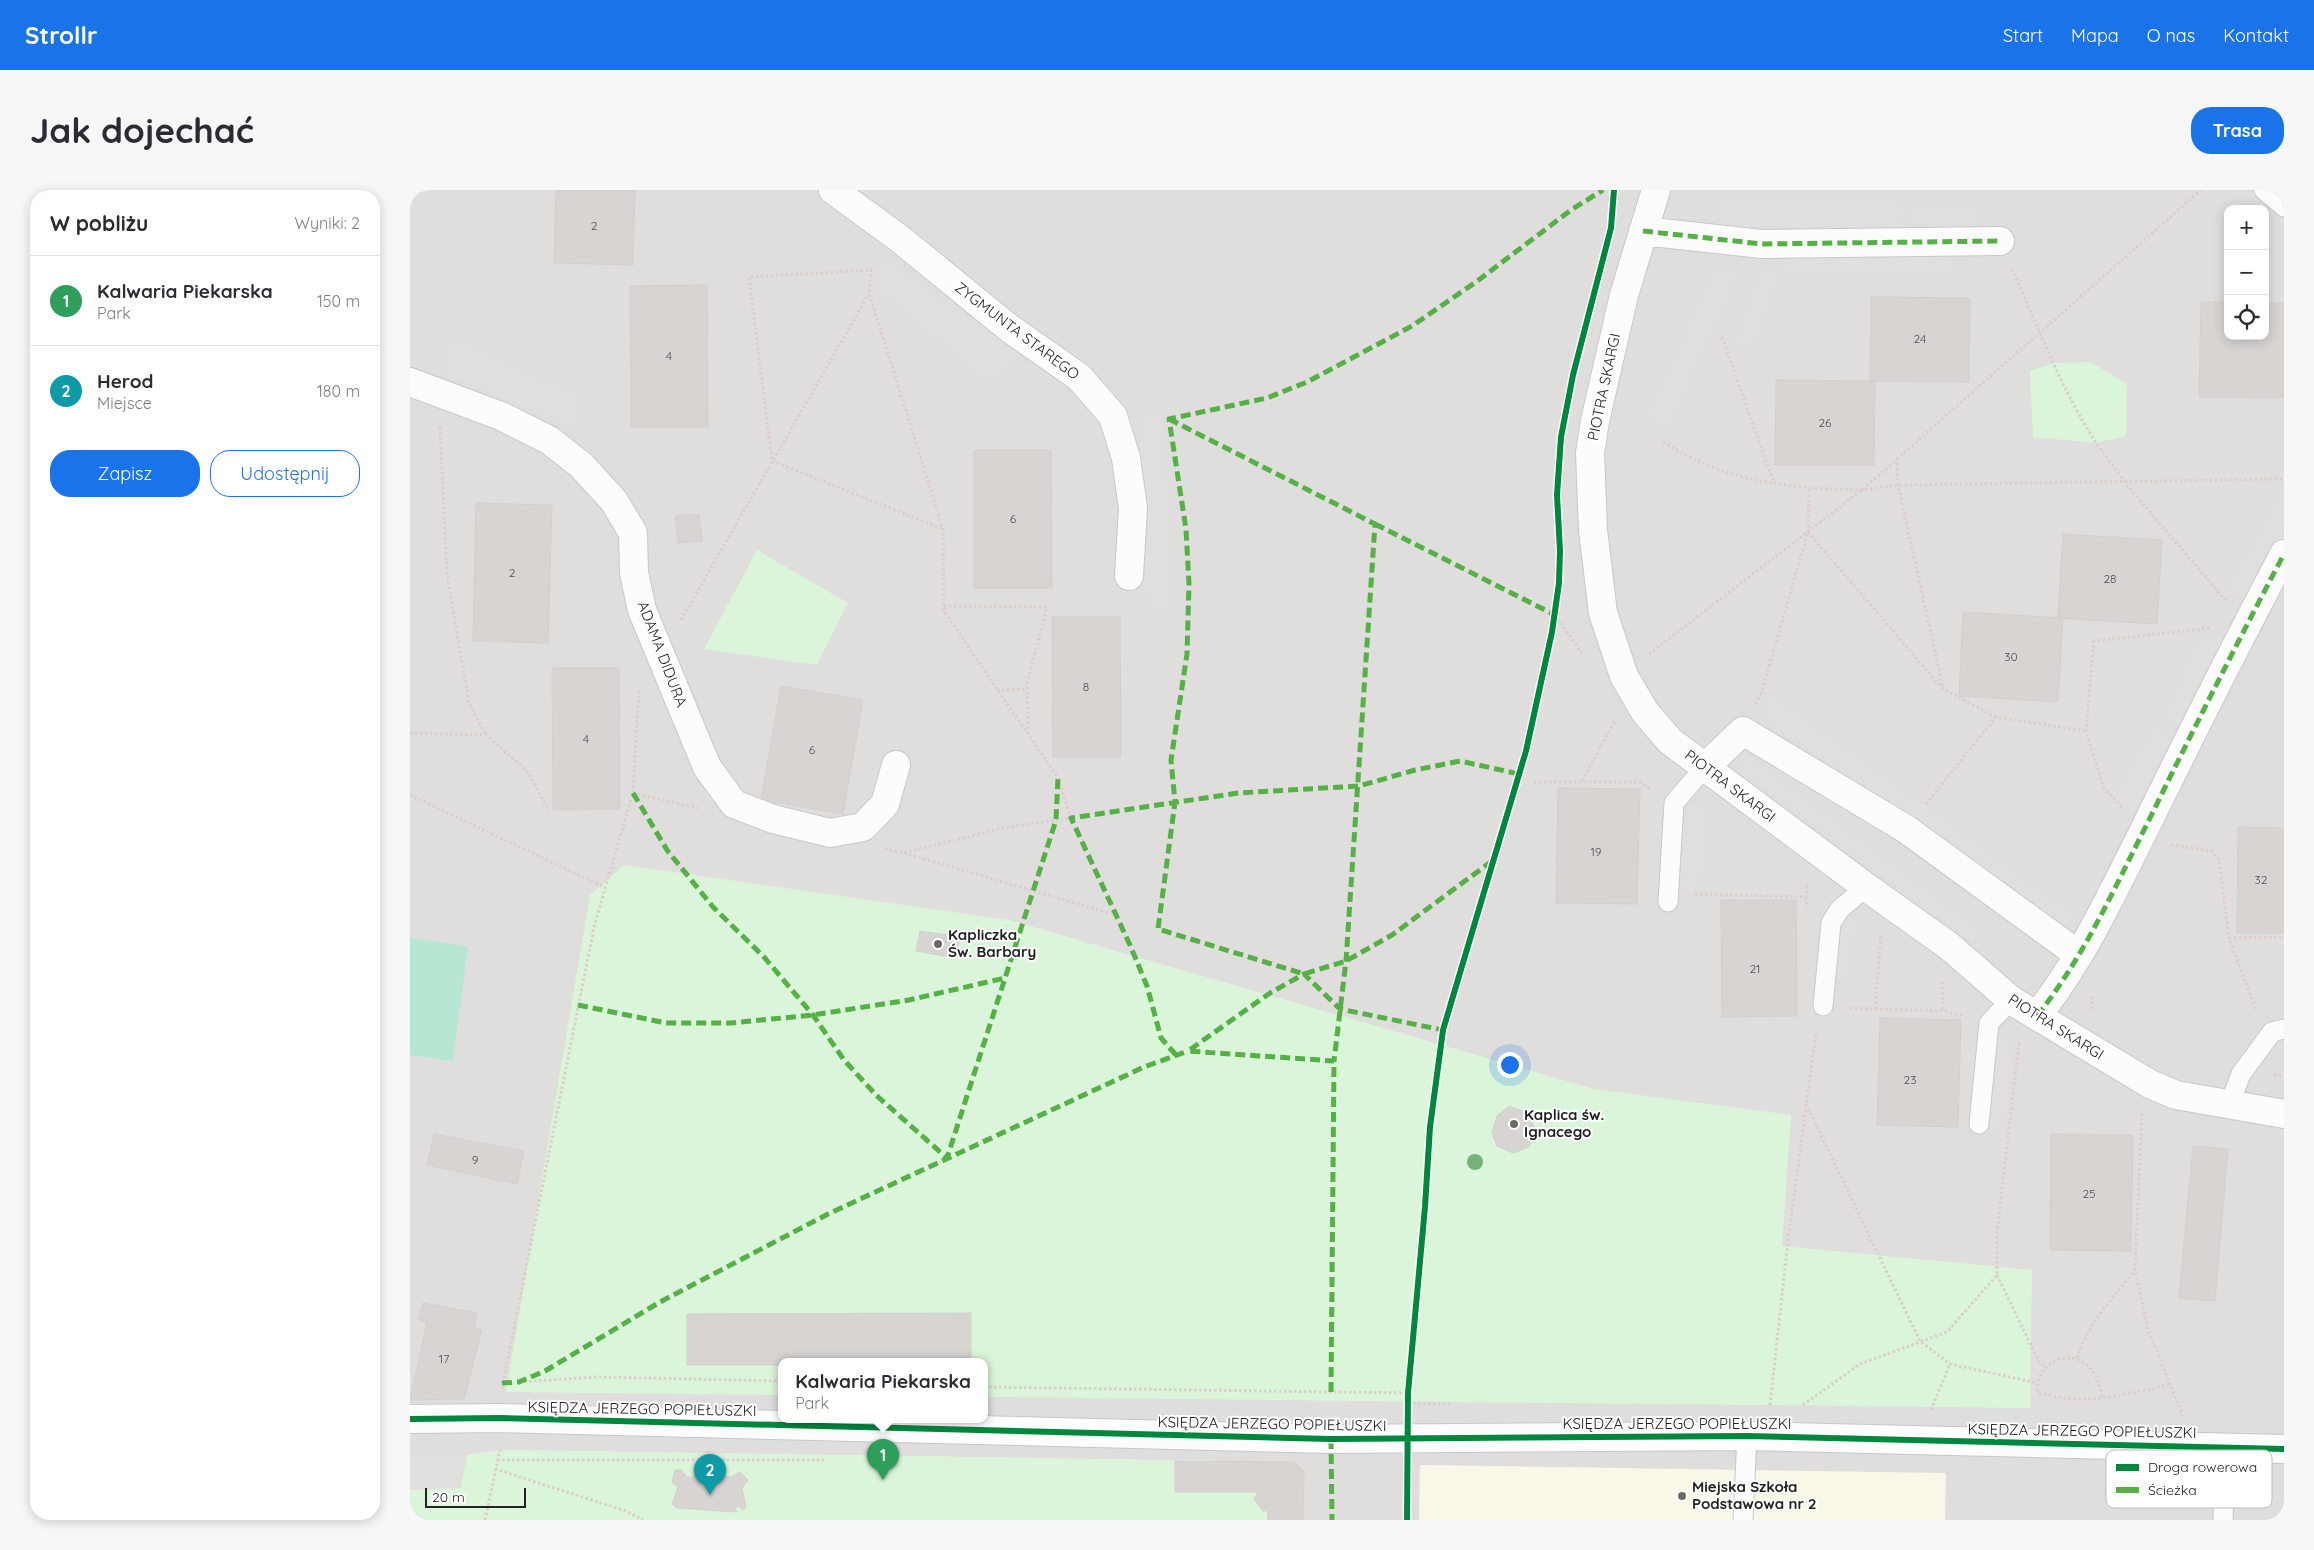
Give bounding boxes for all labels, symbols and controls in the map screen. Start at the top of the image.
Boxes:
text: Strollr [25,20,97,50]
text: Start [2003,24,2043,47]
text: Mapa [2071,24,2119,47]
text: O nas [2147,24,2195,47]
text: Kontakt [2223,24,2289,47]
button: Trasa [2191,107,2284,154]
text: Jak dojechać [30,108,254,152]
map controls [2224,205,2269,340]
button: + [2224,205,2269,250]
text: W pobliżu [50,210,148,236]
text: Wyniki: 2 [295,213,360,233]
house number: 2 [591,218,598,233]
button: − [2224,250,2269,295]
street label: ZYGMUNTA STAREGO [951,278,1083,384]
text: Kalwaria Piekarska [97,279,273,303]
text: 1 [63,291,69,311]
text: 150 m [317,291,360,311]
button: locate [2224,295,2269,340]
text: Park [97,303,131,323]
house number: 24 [1914,331,1926,346]
street label: PIOTRA SKARGI [1583,332,1624,442]
house number: 4 [666,348,672,363]
text: Herod [97,369,154,393]
text: 2 [61,381,71,401]
text: 180 m [317,381,360,401]
text: Miejsce [97,393,152,413]
house number: 26 [1818,415,1832,430]
button: Zapisz [50,450,200,497]
button: Udostępnij [210,450,360,497]
house number: 6 [1010,511,1017,526]
house number: 2 [509,565,516,580]
house number: 28 [2103,571,2117,586]
street label: ADAMA DIDURA [634,598,692,710]
house number: 30 [2004,649,2018,664]
house number: 8 [1083,679,1089,694]
house number: 4 [583,731,589,746]
house number: 6 [809,742,816,757]
street label: PIOTRA SKARGI [1681,745,1780,826]
house number: 19 [1590,844,1602,859]
house number: 32 [2255,872,2268,887]
place label: Kapliczka Św. Barbary [948,925,1036,961]
marker: Kapliczka Św. Barbary [932,938,944,950]
house number: 21 [1749,961,1761,976]
street label: PIOTRA SKARGI [2005,990,2108,1064]
your location [1497,1052,1523,1078]
house number: 23 [1904,1072,1916,1087]
place label: Kaplica św. Ignacego [1524,1105,1604,1141]
marker: Kaplica św. Ignacego [1508,1118,1520,1130]
house number: 9 [472,1152,479,1167]
house number: 25 [2082,1186,2096,1201]
house number: 17 [439,1351,449,1366]
popup [778,1358,988,1423]
text: Kalwaria Piekarska [795,1369,971,1393]
text: Park [795,1393,829,1413]
street label: KSIĘDZA JERZEGO POPIEŁUSZKI [527,1397,757,1420]
street label: KSIĘDZA JERZEGO POPIEŁUSZKI [1157,1412,1387,1435]
street label: KSIĘDZA JERZEGO POPIEŁUSZKI [1562,1414,1792,1433]
street label: KSIĘDZA JERZEGO POPIEŁUSZKI [1967,1419,2197,1442]
pin: 1 [867,1439,899,1480]
legend [2106,1450,2272,1508]
pin: 2 [694,1454,726,1495]
text: Droga rowerowa [2148,1458,2257,1476]
place label: Miejska Szkoła Podstawowa nr 2 [1692,1477,1817,1513]
text: Ścieżka [2148,1481,2197,1499]
scale bar [425,1485,526,1508]
text: 20 m [432,1488,465,1506]
marker: Miejska Szkoła Podstawowa nr 2 [1676,1490,1688,1502]

